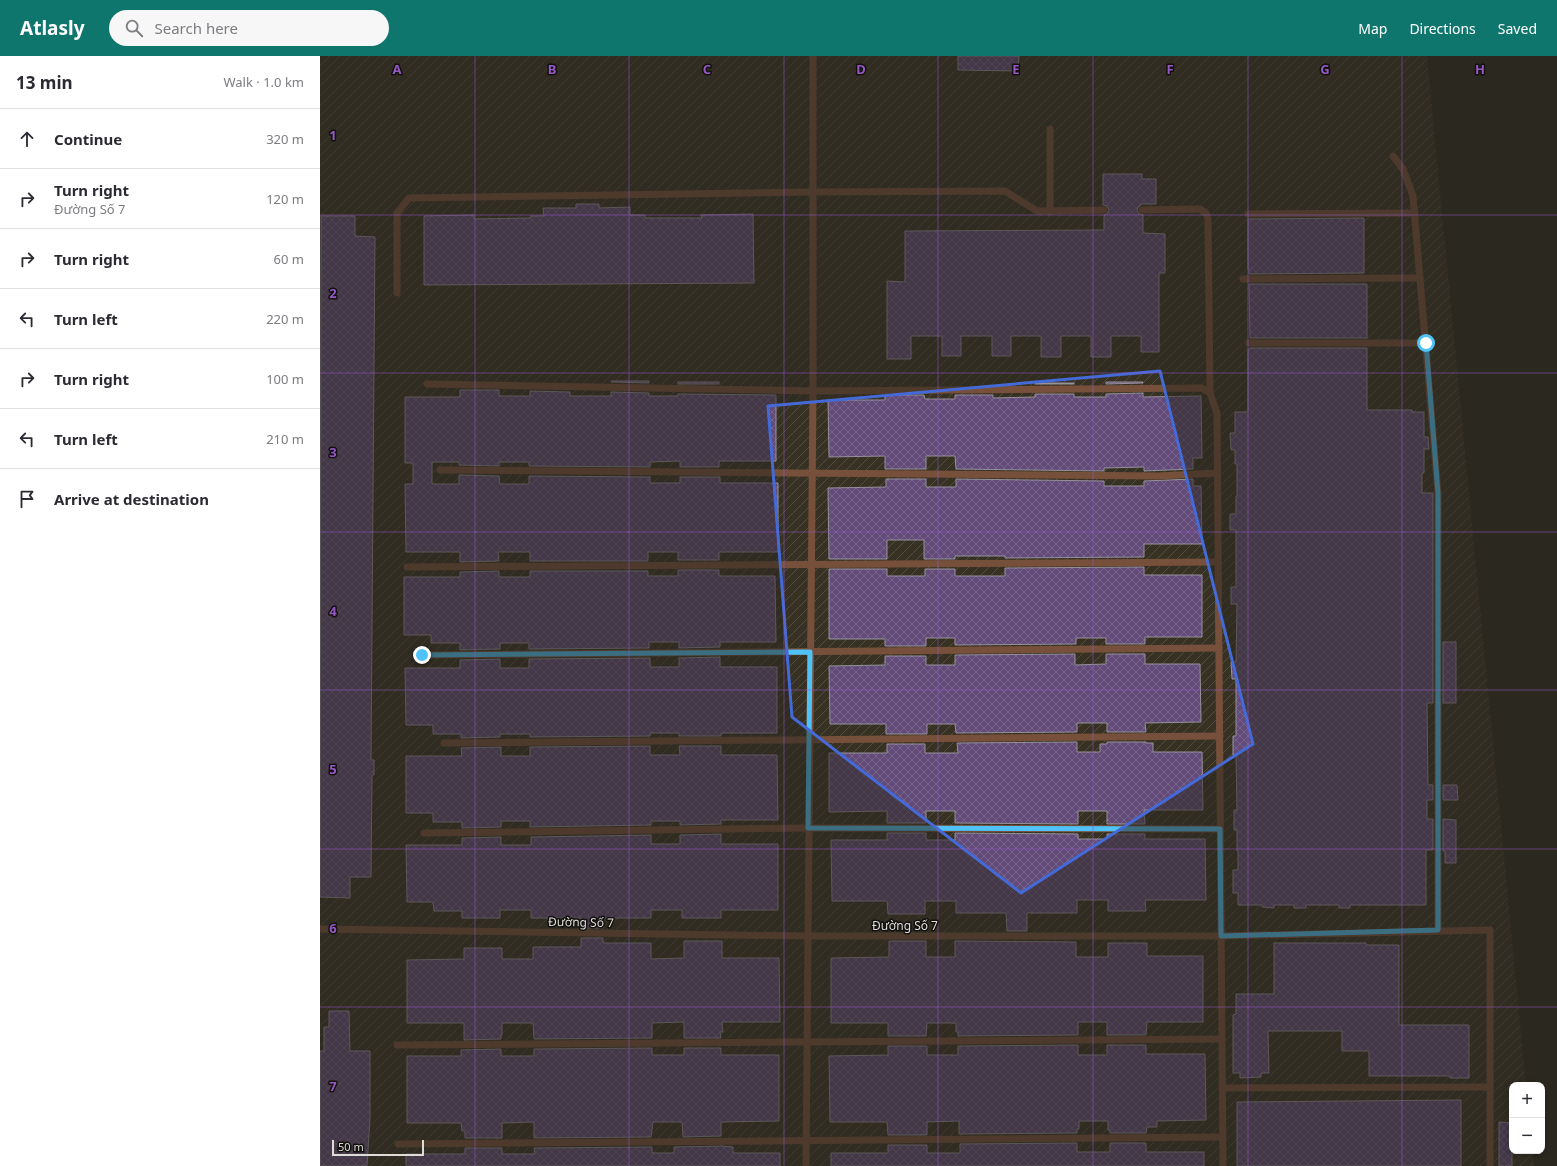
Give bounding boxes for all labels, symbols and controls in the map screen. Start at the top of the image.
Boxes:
search box [109,10,389,46]
text: Atlasly [20,15,85,41]
icon: search [123,17,145,39]
text: Search here [155,18,238,38]
text: Map [1358,19,1387,38]
text: Directions [1409,19,1476,38]
text: Saved [1498,19,1537,38]
text: A [393,60,402,78]
text: B [548,60,556,78]
text: C [703,60,711,78]
text: D [856,60,866,78]
text: E [1012,60,1020,78]
text: F [1166,60,1174,78]
text: G [1320,60,1330,78]
text: H [1475,60,1485,78]
text: 13 min [16,71,73,94]
text: Walk · 1.0 km [224,73,304,91]
text: 1 [329,126,337,144]
icon: ahead [16,128,38,150]
text: Continue [54,129,122,149]
text: 320 m [266,130,304,148]
text: Turn right [54,180,129,200]
icon: right [16,188,38,210]
text: 120 m [266,190,304,208]
text: Đường Số 7 [54,200,126,218]
icon: right [16,248,38,270]
text: Turn right [54,249,129,269]
text: 60 m [274,250,304,268]
text: 2 [329,284,337,302]
icon: left [16,308,38,330]
text: Turn left [54,309,118,329]
text: 220 m [266,310,304,328]
route start [1417,334,1435,352]
icon: right [16,368,38,390]
text: Turn right [54,369,129,389]
text: 100 m [266,370,304,388]
icon: left [16,428,38,450]
text: Turn left [54,429,118,449]
text: 210 m [266,430,304,448]
text: 3 [329,443,337,461]
icon: arrive [16,488,38,510]
text: Arrive at destination [54,489,209,509]
text: 4 [329,602,337,620]
route end [413,646,431,664]
text: 5 [329,760,337,778]
street label: Đường Số 7 [548,913,614,931]
street label: Đường Số 7 [872,917,938,934]
text: 6 [329,919,337,937]
text: 7 [329,1077,337,1095]
map controls [1509,1082,1545,1154]
button: + [1509,1082,1545,1118]
button: − [1509,1118,1545,1154]
scale bar [332,1138,424,1157]
text: 50 m [338,1139,364,1154]

